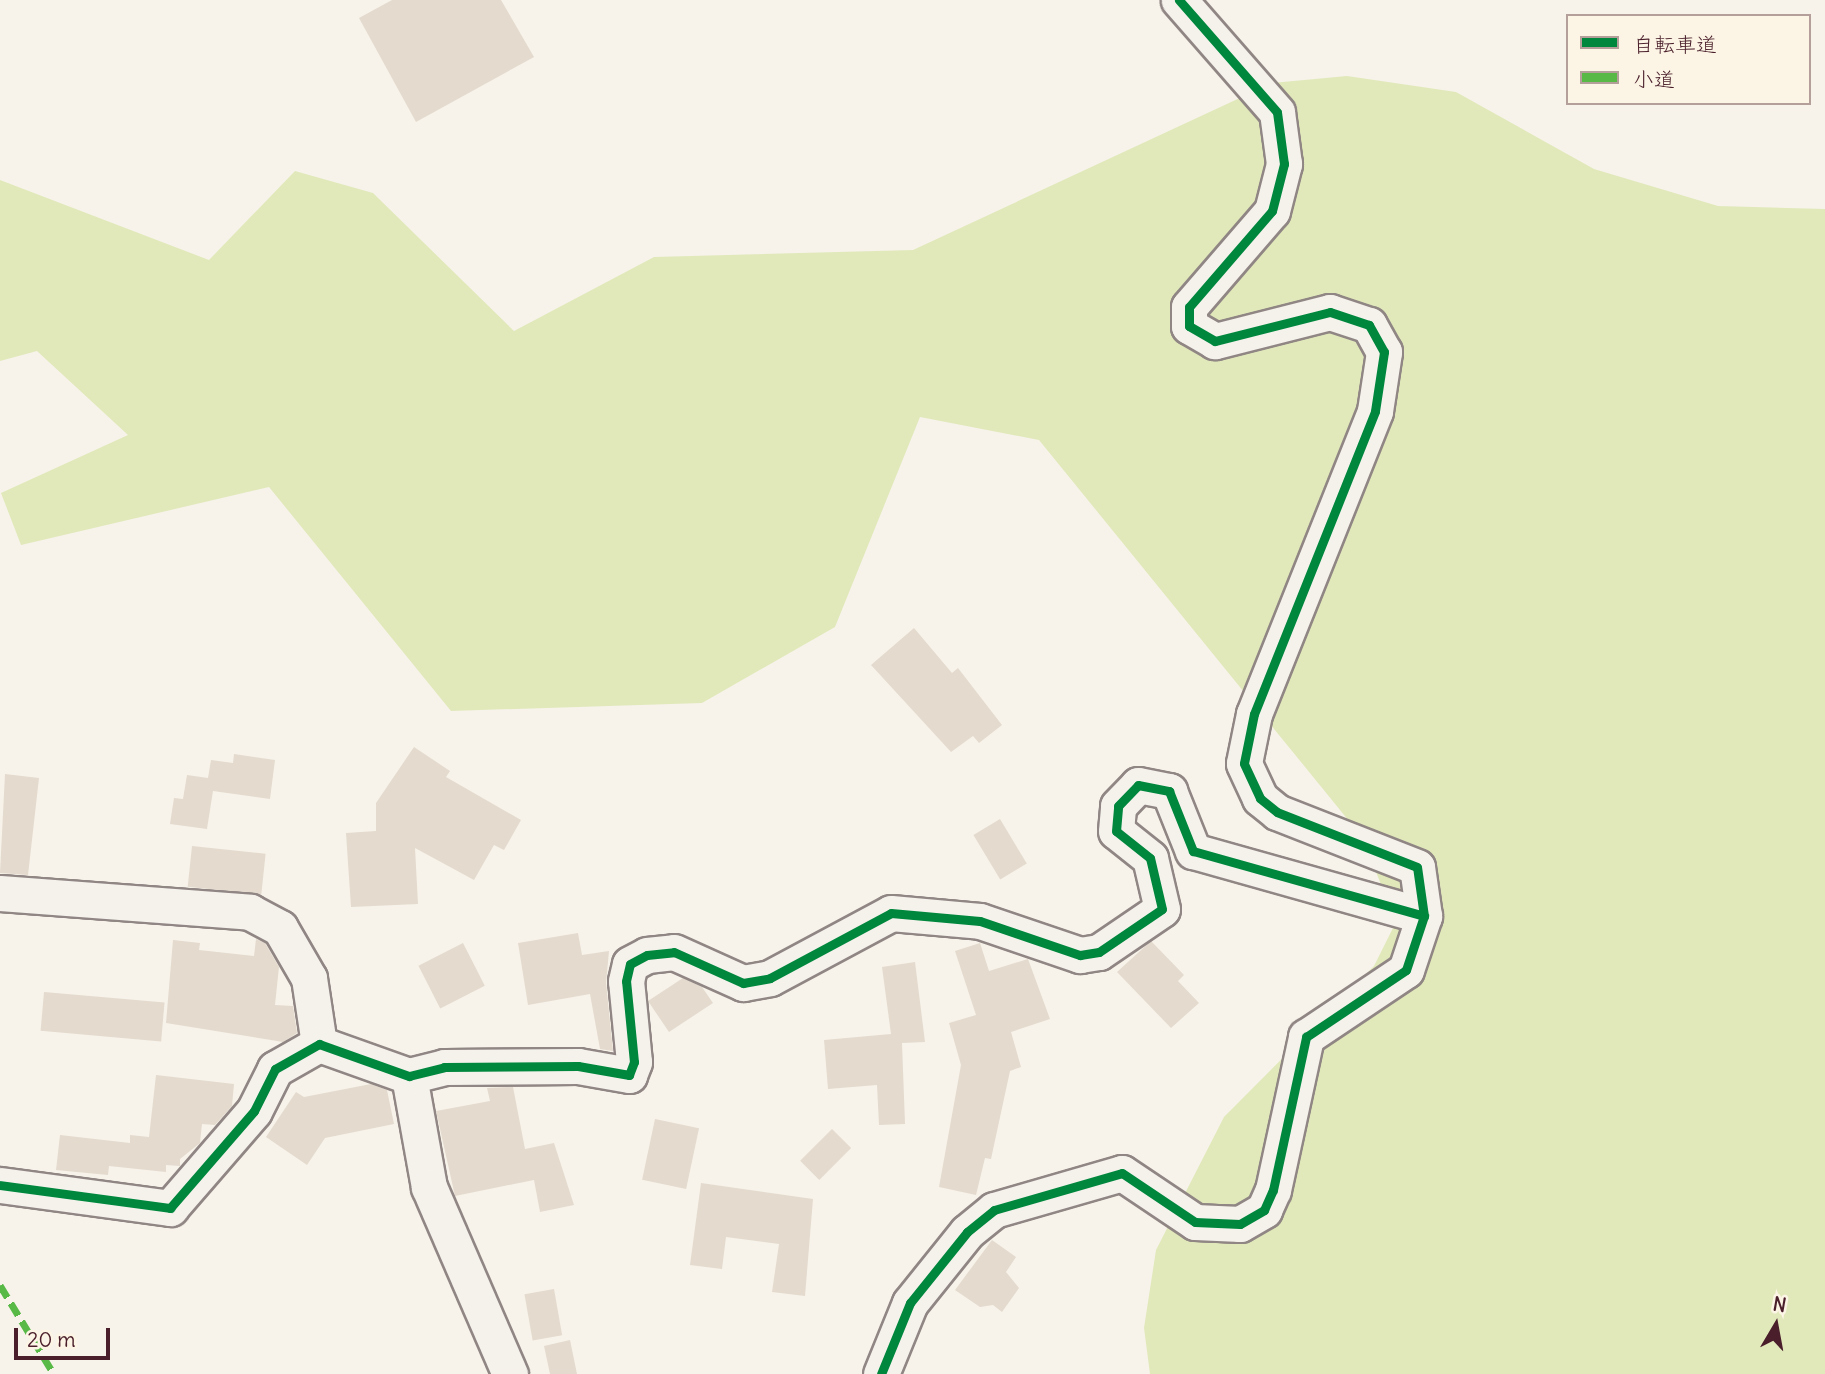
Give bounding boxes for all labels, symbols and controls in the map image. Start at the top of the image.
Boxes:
legend [1566,14,1811,105]
text: 自転車道 [1633,31,1717,58]
text: 小道 [1633,66,1675,93]
north arrow [1741,1290,1811,1360]
text: N [1771,1291,1788,1317]
scale bar [18,1314,114,1358]
text: 20 m [27,1326,76,1353]

